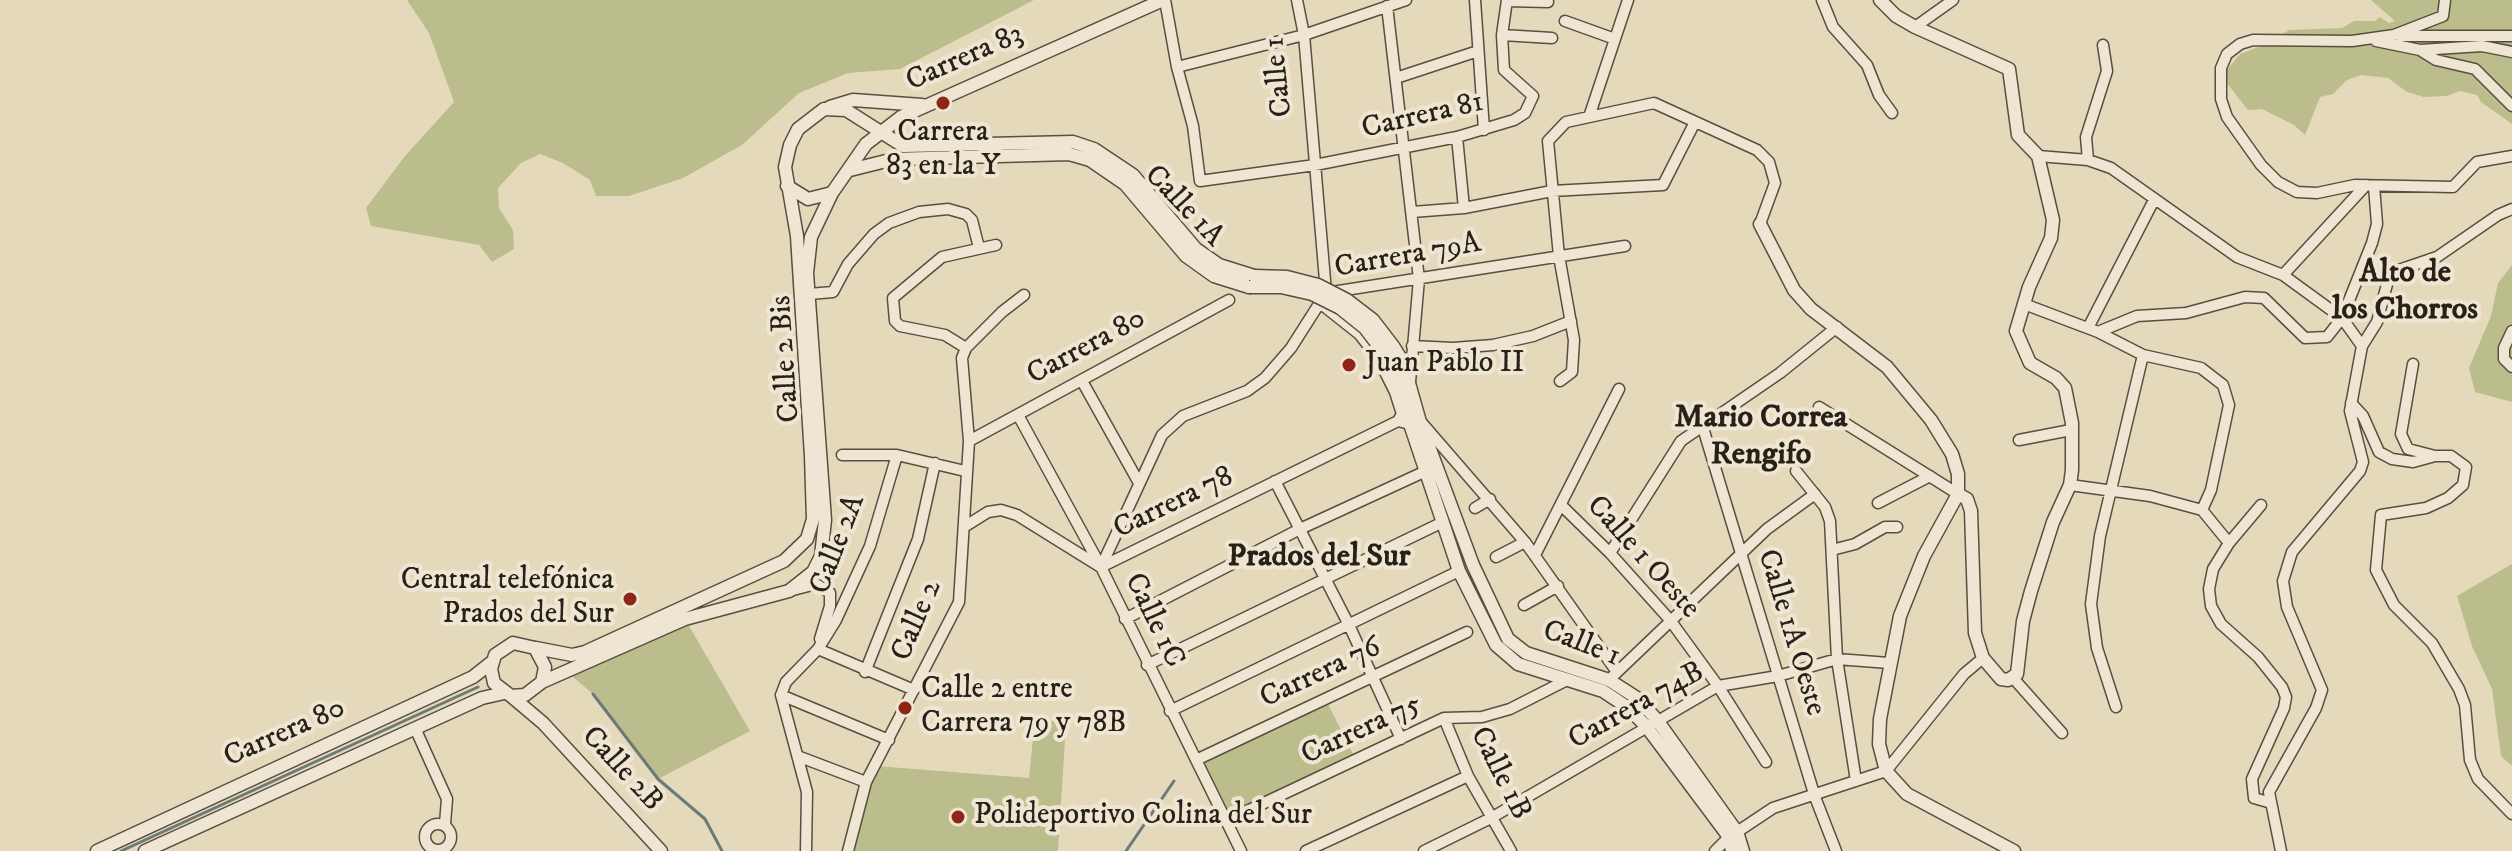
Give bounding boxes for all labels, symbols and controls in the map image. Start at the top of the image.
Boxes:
street label: Carrera 83 [901,17,1029,101]
street label: Calle 1 [1258,35,1302,119]
street label: Carrera 81 [1359,86,1487,148]
marker: Carrera 83 en la Y [934,94,952,112]
place label: Carrera 83 en la Y [886,116,1000,186]
street label: Calle 1A [1135,159,1231,255]
street label: Carrera 79A [1332,226,1484,288]
district label: Alto de los Chorros [2332,255,2478,330]
street label: Calle 2 Bis [765,294,809,424]
street label: Carrera 80 [1022,302,1152,394]
place label: Juan Pablo II [1365,347,1524,383]
marker: Juan Pablo II [1340,356,1358,374]
district label: Mario Correa Rengifo [1675,400,1847,475]
street label: Carrera 78 [1108,460,1240,548]
street label: Calle 1 Oeste [1578,489,1706,627]
street label: Calle 2A [804,490,874,600]
district label: Prados del Sur [1228,539,1410,577]
street label: Calle 1A Oeste [1748,546,1832,720]
place label: Central telefónica Prados del Sur [401,564,614,634]
street label: Calle 1C [1115,568,1191,674]
street label: Calle 2 [885,575,951,667]
marker: Central telefónica Prados del Sur [621,590,639,608]
street label: Calle 1 [1537,614,1625,676]
street label: Carrera 76 [1255,630,1387,718]
street label: Carrera 74B [1563,655,1711,759]
place label: Calle 2 entre Carrera 79 y 78B [921,673,1126,744]
street label: Carrera 75 [1296,688,1428,774]
street label: Carrera 80 [219,691,351,777]
marker: Calle 2 entre Carrera 79 y 78B [896,699,914,717]
street label: Calle 2B [573,720,669,820]
street label: Calle 1B [1460,722,1538,826]
place label: Polideportivo Colina del Sur [974,799,1312,835]
marker: Polideportivo Colina del Sur [949,808,967,826]

